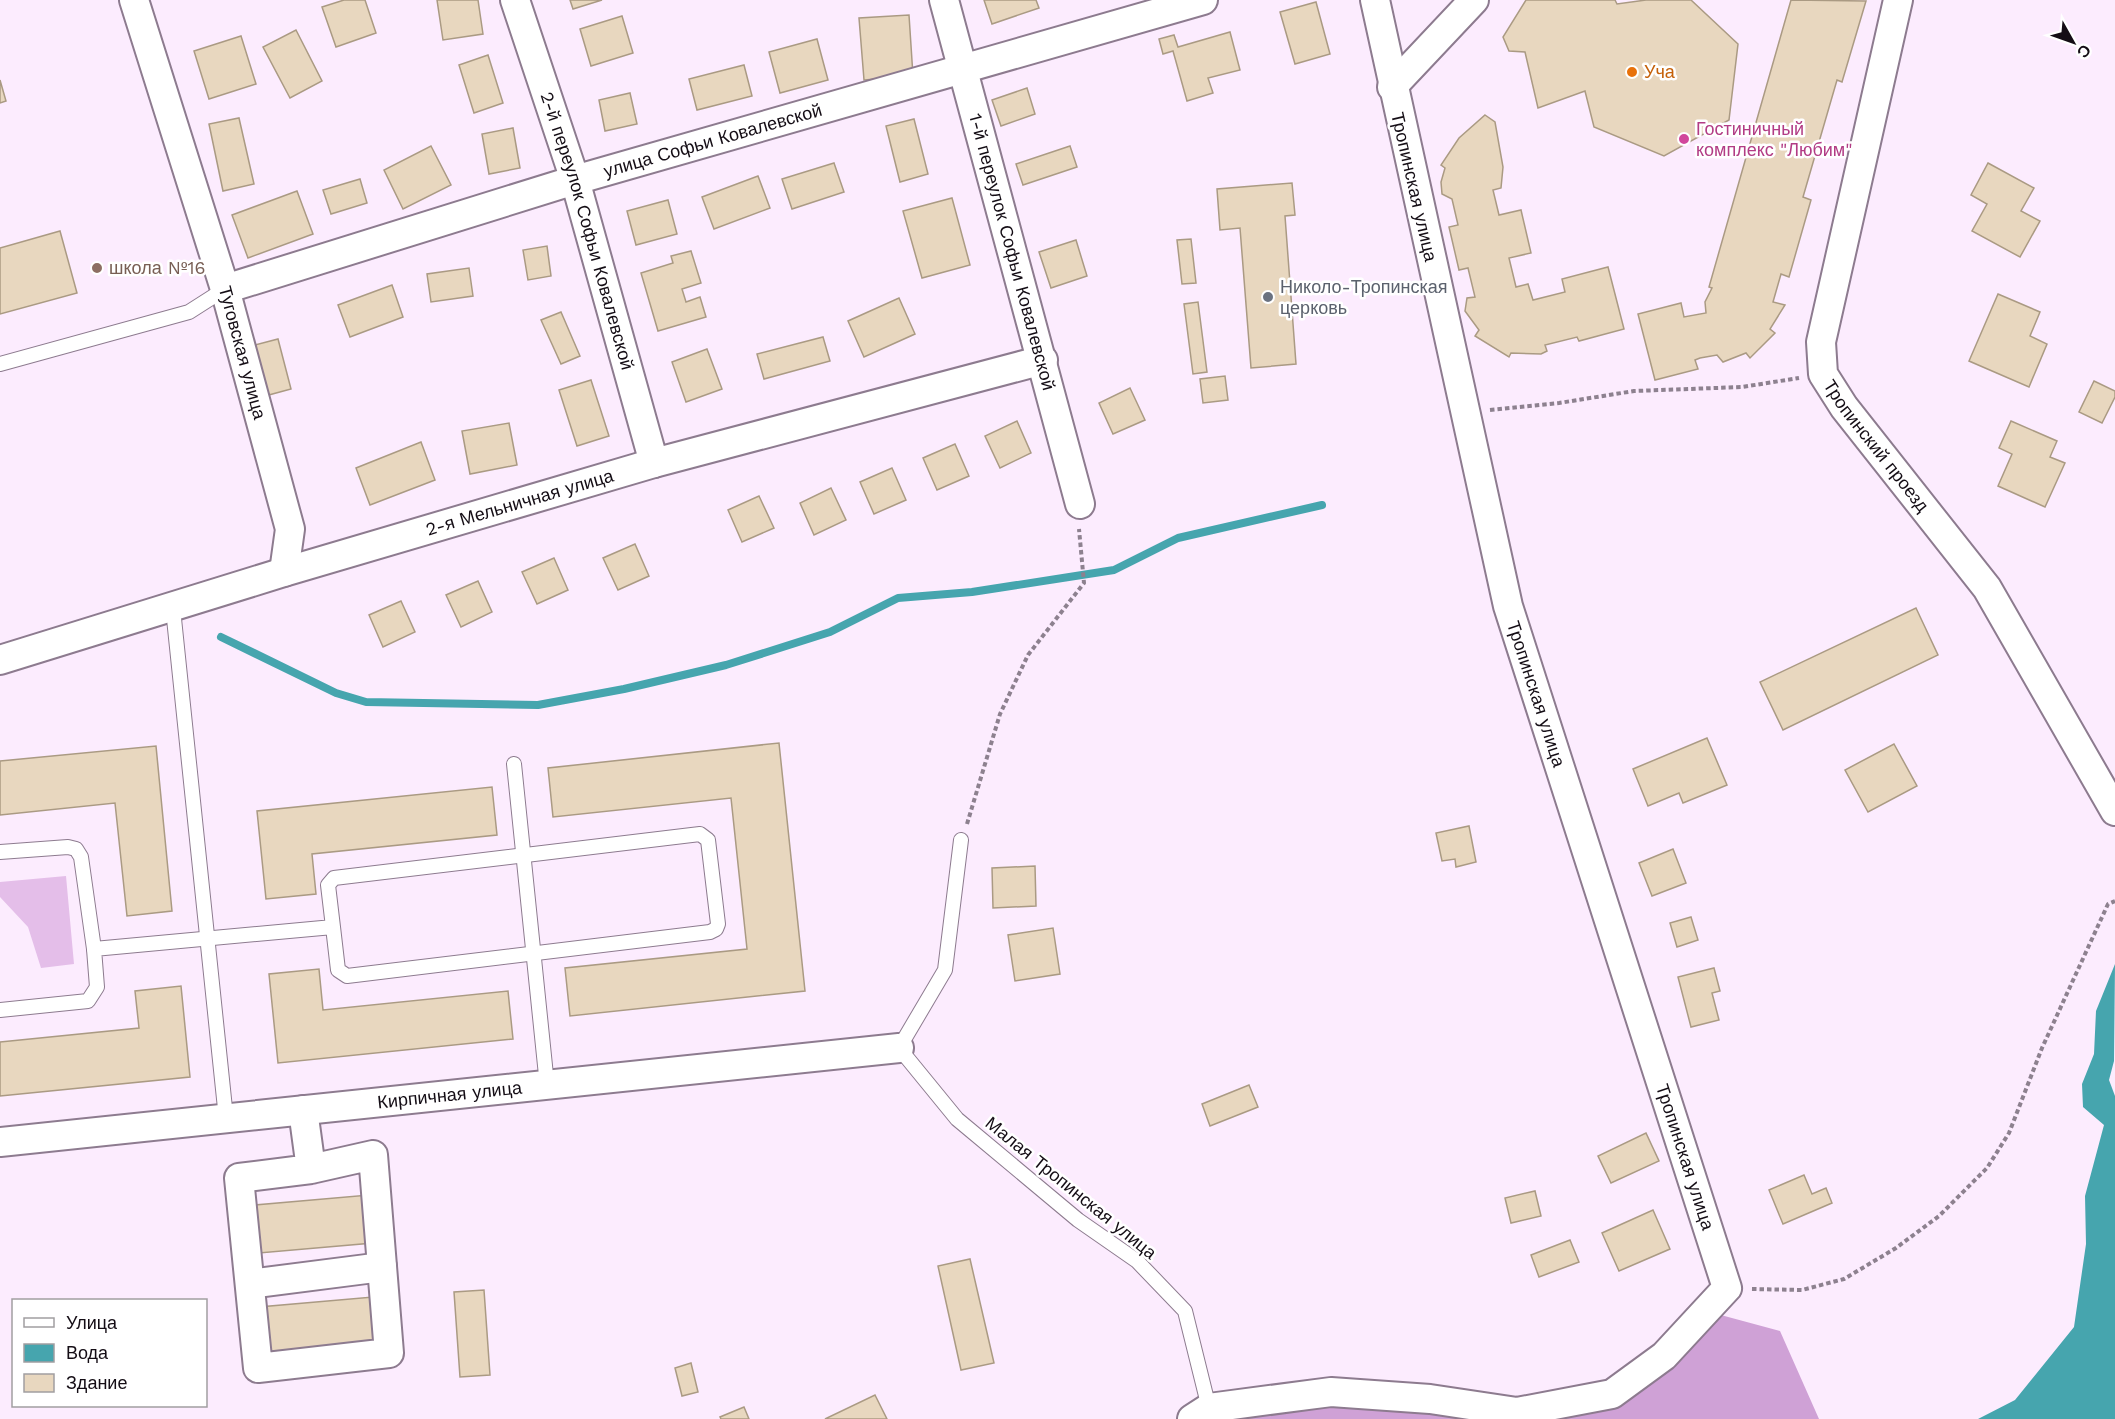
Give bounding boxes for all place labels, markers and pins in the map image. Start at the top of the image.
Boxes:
place label: Уча [1644,61,1676,82]
marker: Уча [1625,65,1639,79]
place label: Гостиничный комплекс "Любим" [1696,118,1853,160]
marker: Гостиничный комплекс "Любим" [1677,132,1691,146]
place label: школа №16 [109,257,205,278]
marker: школа №16 [90,261,104,275]
place label: Николо-Тропинская церковь [1280,276,1447,318]
marker: Николо-Тропинская церковь [1261,290,1275,304]

